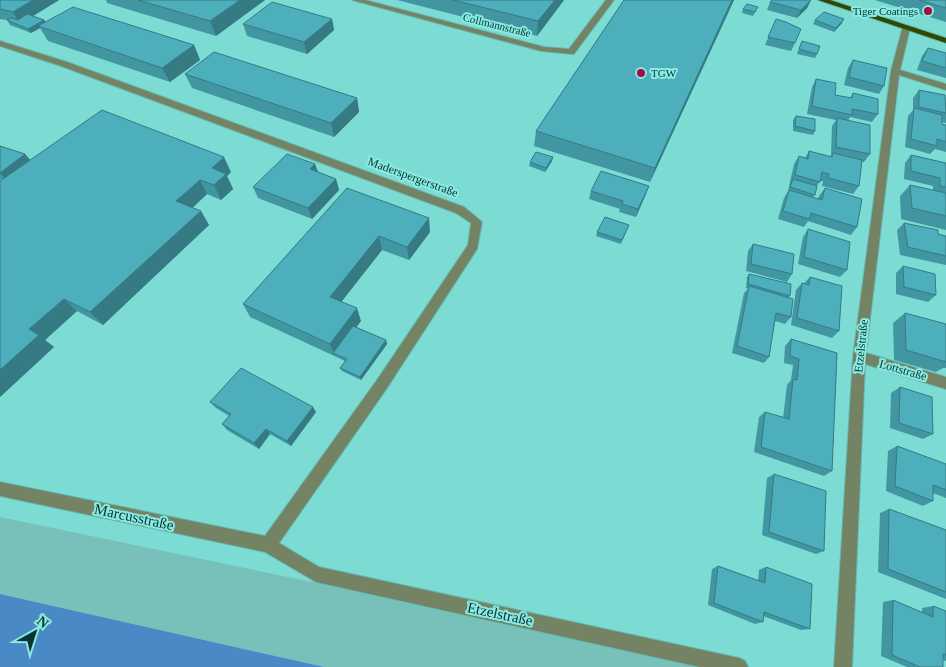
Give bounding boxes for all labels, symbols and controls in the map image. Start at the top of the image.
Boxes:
place label: Tiger Coatings [853,5,918,17]
marker: Tiger Coatings [922,5,934,17]
street label: Collmannstraße [462,11,532,39]
marker: TGW [635,67,647,79]
place label: TGW [651,67,677,79]
street label: Maderspergerstraße [366,154,460,200]
street label: Etzelstraße [851,319,871,373]
street label: Lottstraße [878,357,928,383]
street label: Marcusstraße [93,501,176,533]
street label: Etzelstraße [466,599,535,629]
north arrow [10,607,60,657]
text: N [34,613,52,631]

